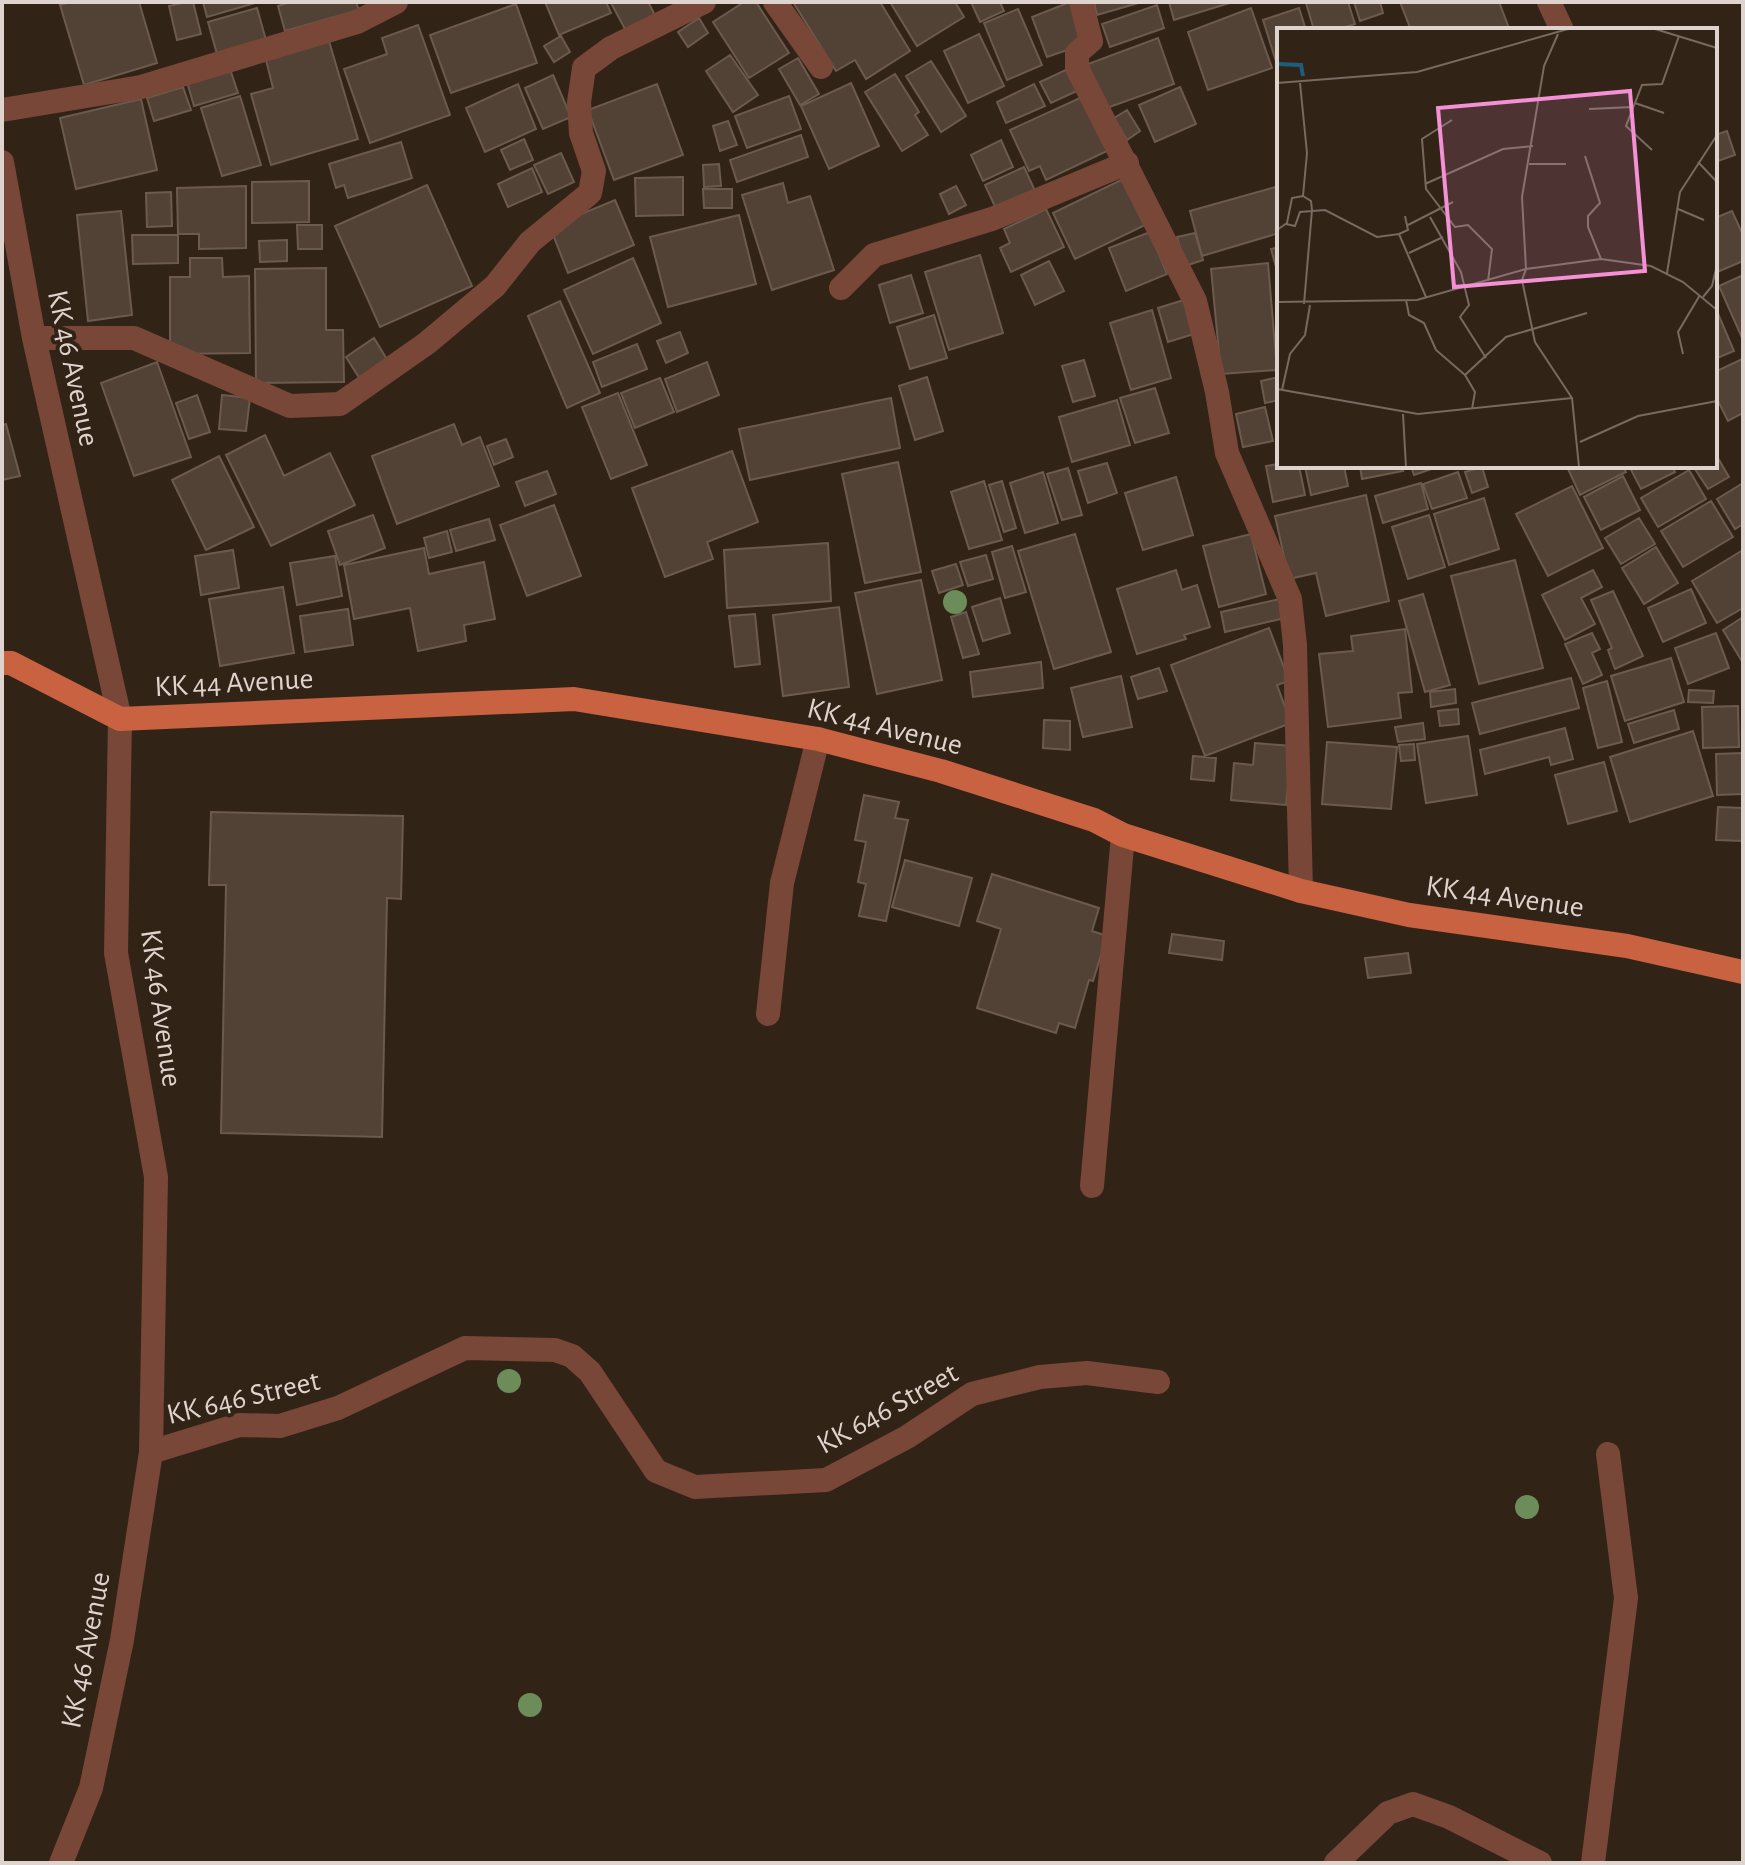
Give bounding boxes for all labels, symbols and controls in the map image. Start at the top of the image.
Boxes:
inset map [1277,28,1717,468]
street label: KK 46 Avenue [42,287,104,449]
street label: KK 44 Avenue [154,664,314,702]
street label: KK 44 Avenue [804,693,966,761]
street label: KK 44 Avenue [1424,871,1586,923]
street label: KK 46 Avenue [135,927,187,1089]
street label: KK 646 Street [812,1358,963,1460]
street label: KK 646 Street [164,1366,323,1430]
street label: KK 46 Avenue [56,1569,116,1731]

